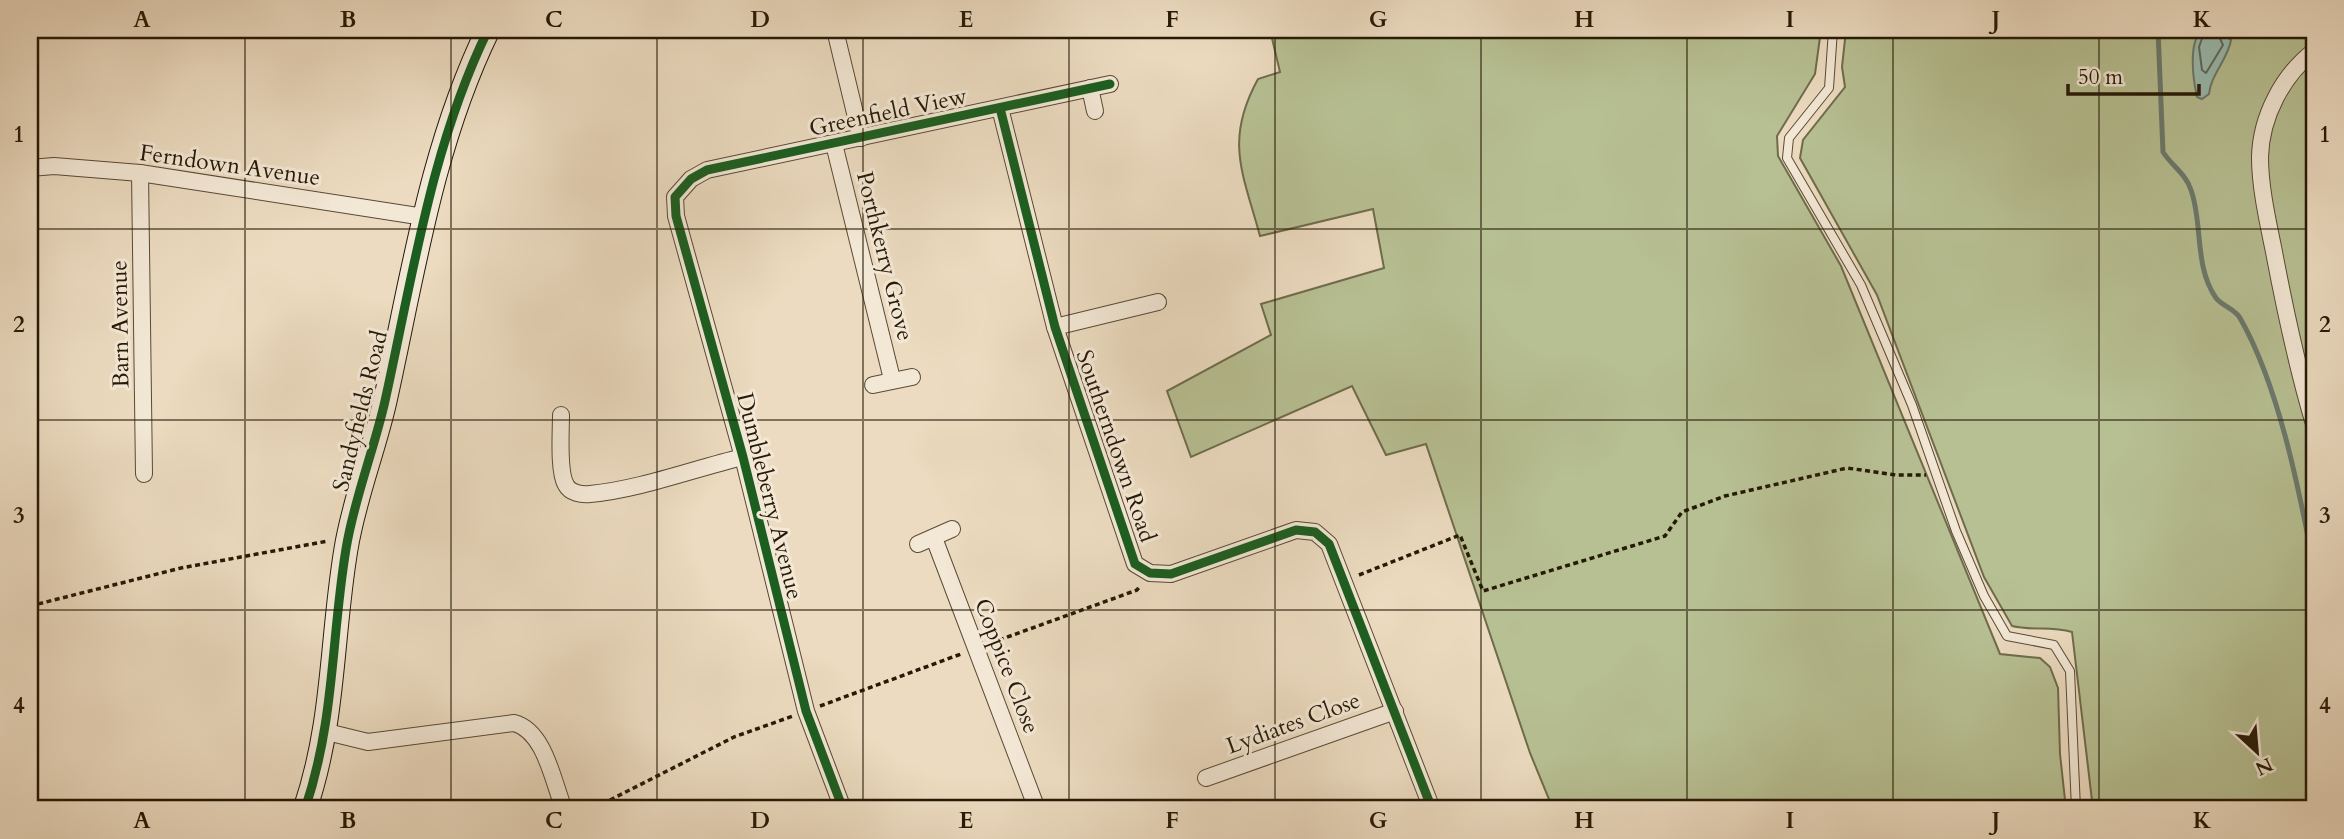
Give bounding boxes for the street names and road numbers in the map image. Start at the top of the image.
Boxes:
street label: Greenfield View [806,80,970,144]
street label: Ferndown Avenue [138,137,322,193]
street label: Porthkerry Grove [849,168,921,344]
street label: Barn Avenue [103,260,137,388]
street label: Sandyfields Road [325,327,395,495]
street label: Southerndown Road [1069,346,1164,547]
street label: Dumbleberry Avenue [729,389,811,603]
street label: Coppice Close [967,594,1047,738]
street label: Lydiates Close [1222,684,1364,762]

